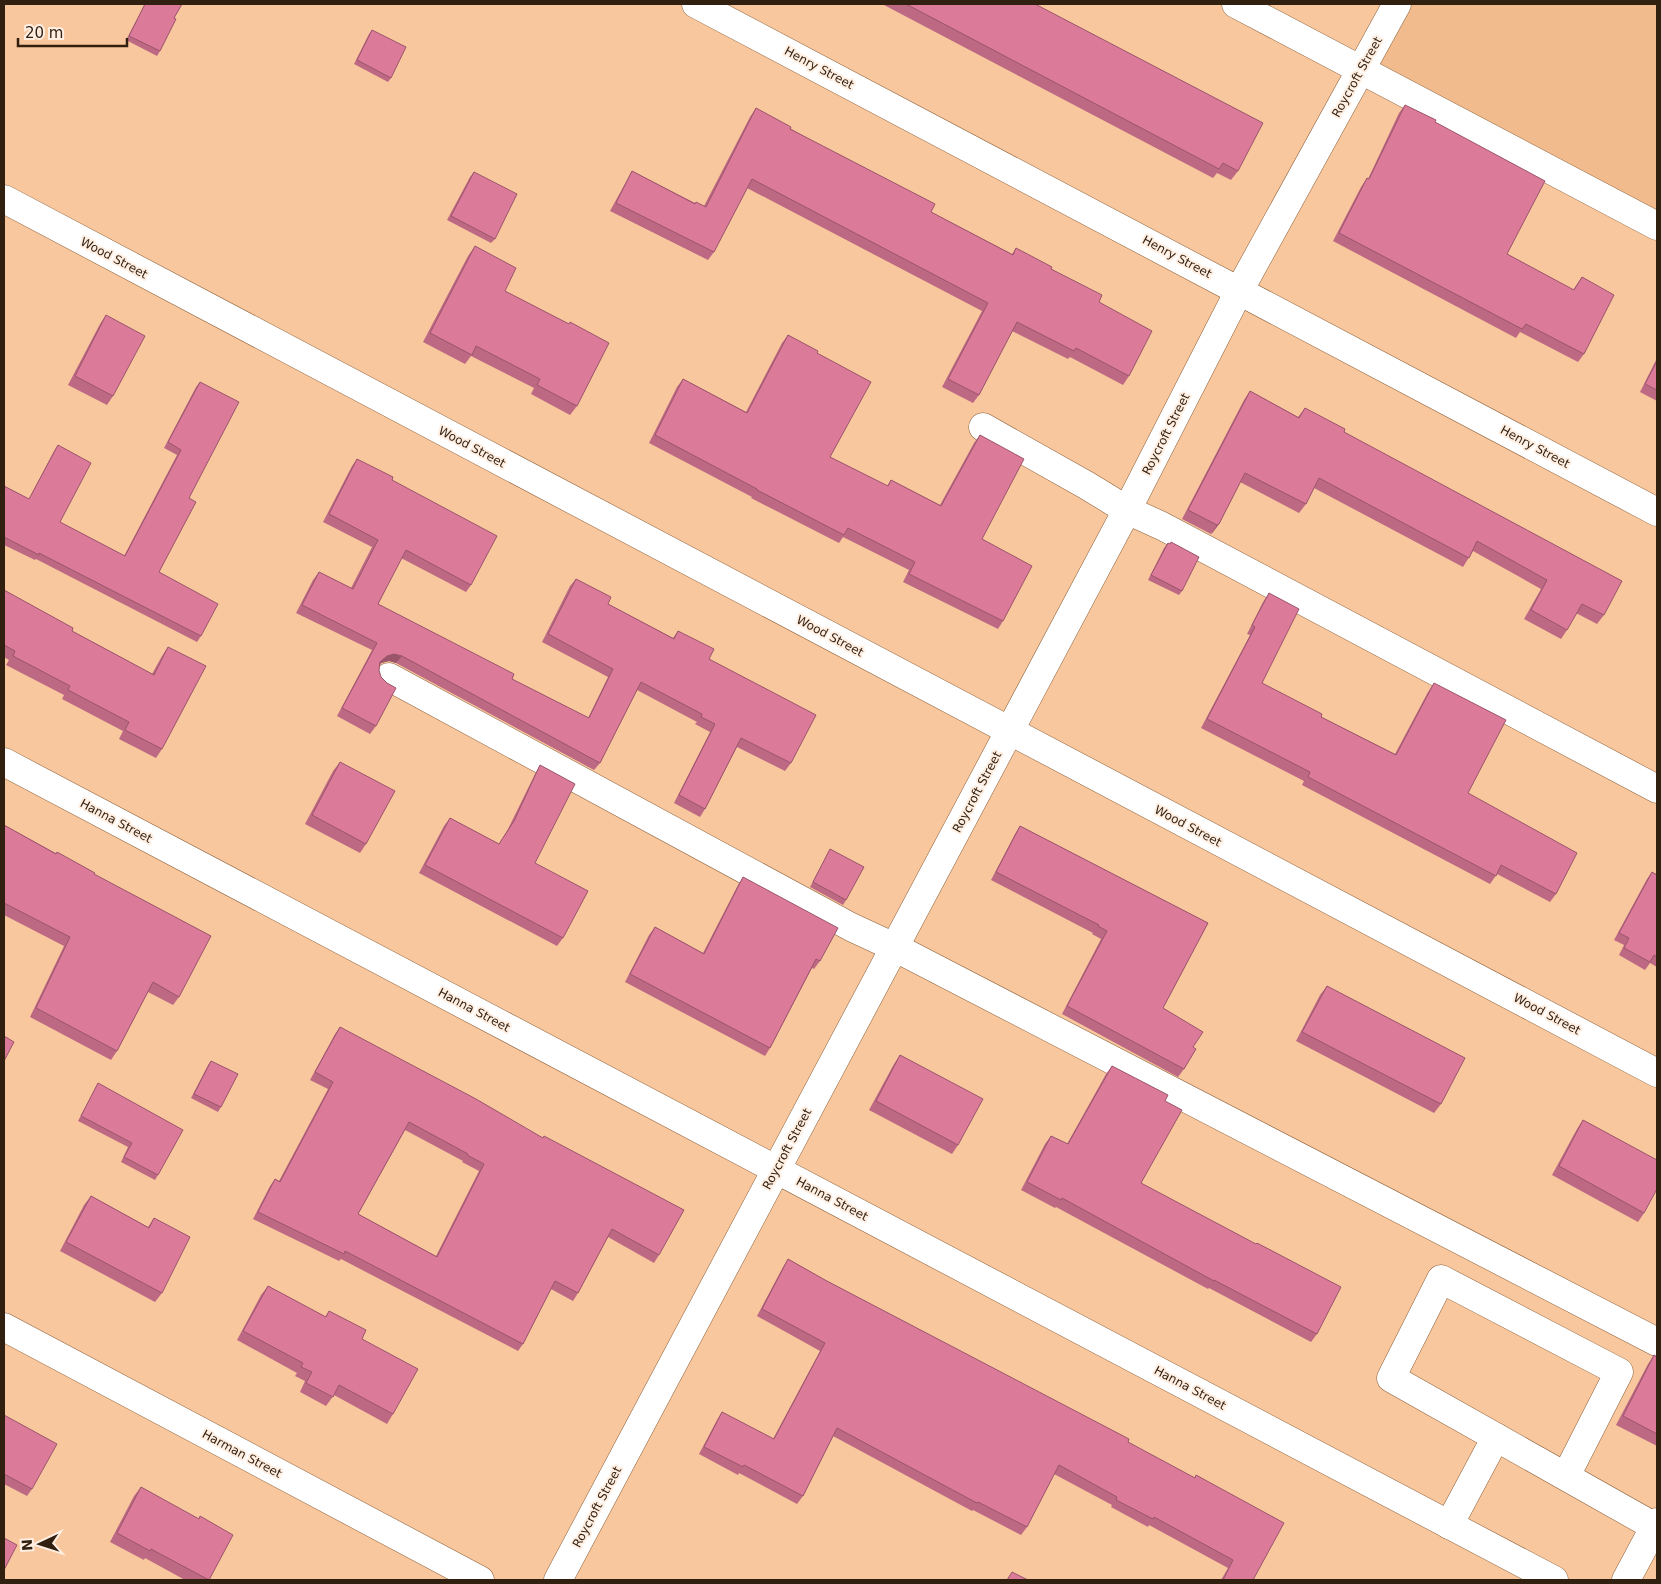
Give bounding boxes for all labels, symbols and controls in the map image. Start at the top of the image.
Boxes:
scale bar [18,15,126,47]
text: 20 m [25,24,63,42]
street label: Roycroft Street [1329,34,1385,120]
street label: Henry Street [782,44,856,92]
street label: Henry Street [1140,233,1214,281]
street label: Wood Street [78,235,150,282]
street label: Roycroft Street [1139,391,1193,477]
street label: Henry Street [1498,423,1572,471]
street label: Wood Street [436,424,508,471]
street label: Wood Street [794,613,866,660]
street label: Roycroft Street [950,749,1004,835]
street label: Hanna Street [78,796,155,846]
street label: Wood Street [1152,803,1224,850]
street label: Hanna Street [436,985,513,1035]
street label: Wood Street [1511,991,1583,1038]
street label: Roycroft Street [760,1106,814,1192]
street label: Hanna Street [794,1174,871,1224]
street label: Hanna Street [1152,1363,1229,1413]
street label: Harman Street [200,1427,284,1481]
street label: Roycroft Street [570,1464,624,1550]
north arrow [15,1519,65,1569]
text: N [19,1539,35,1551]

